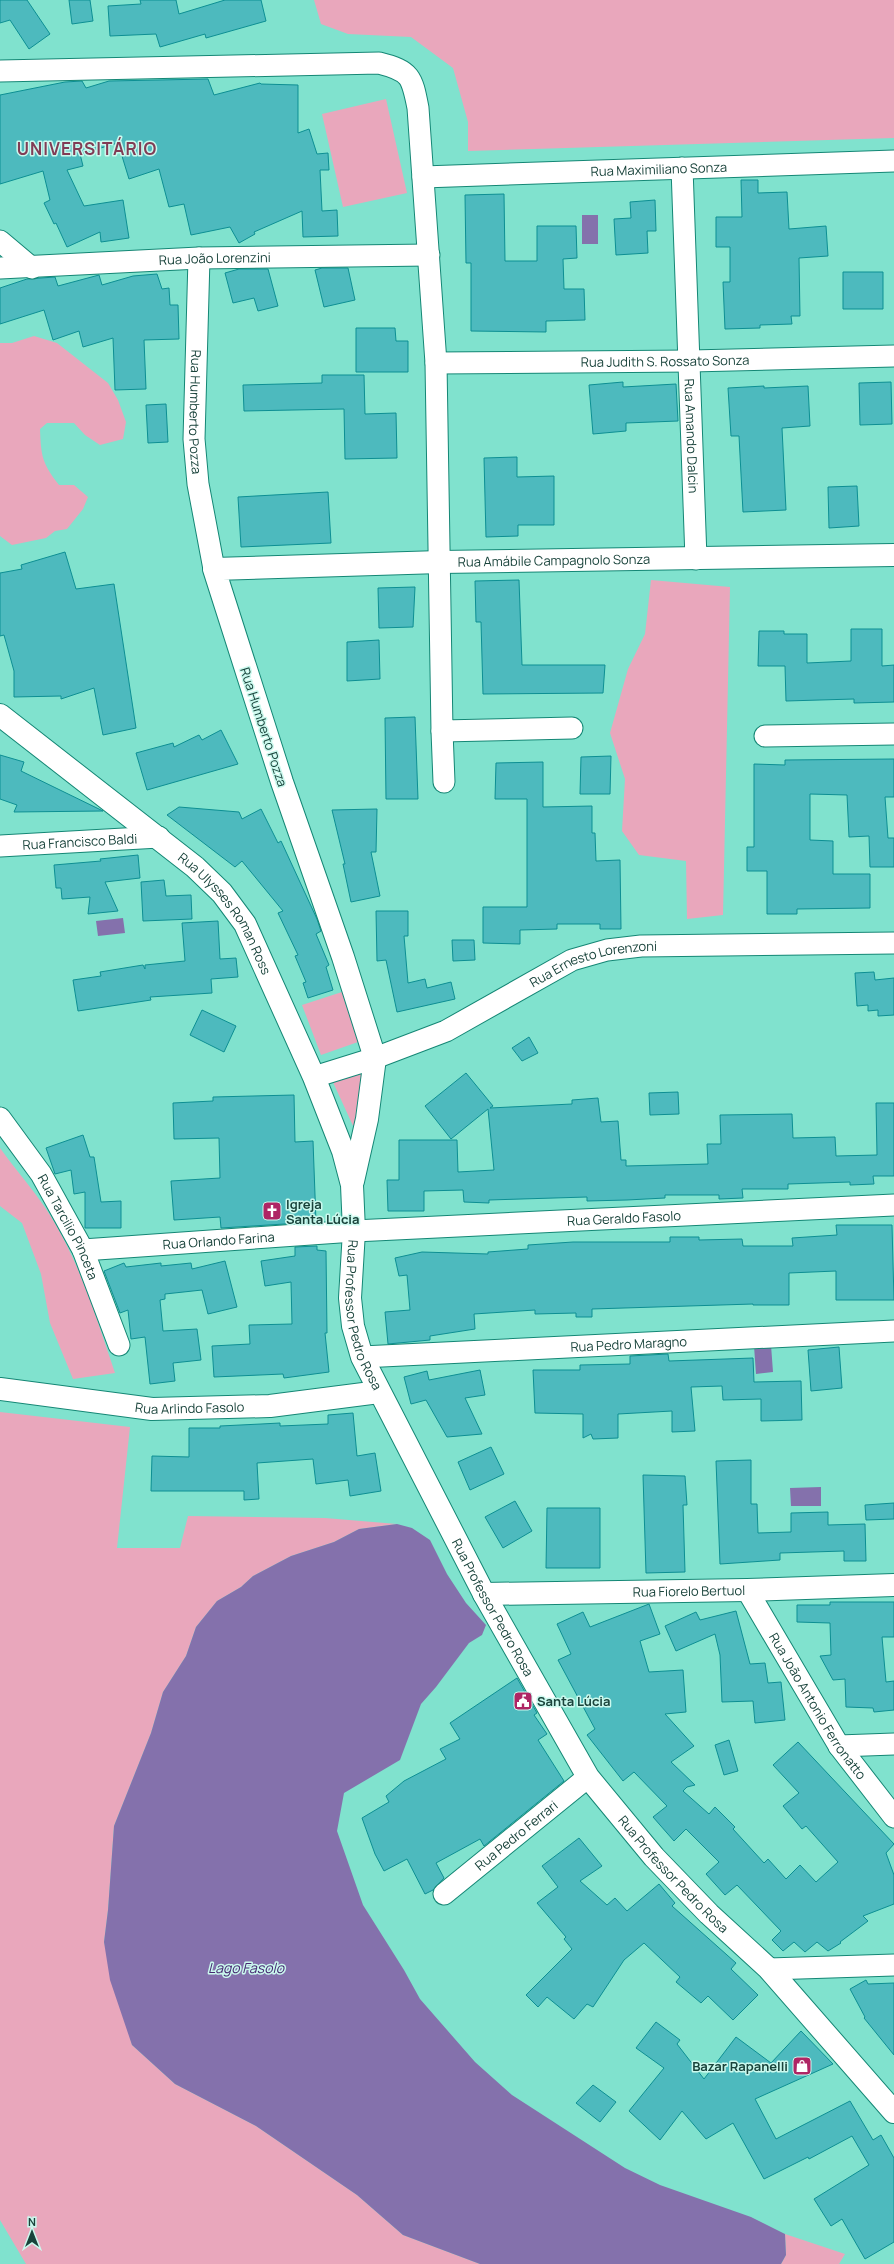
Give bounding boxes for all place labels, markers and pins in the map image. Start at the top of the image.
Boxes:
place label: Igreja Santa Lúcia [286,1195,359,1228]
church icon: Igreja Santa Lúcia [261,1200,283,1222]
public building icon: Santa Lúcia [512,1690,534,1712]
place label: Santa Lúcia [537,1692,610,1710]
shop icon: Bazar Rapanelli [791,2055,813,2077]
place label: Bazar Rapanelli [692,2057,788,2075]

